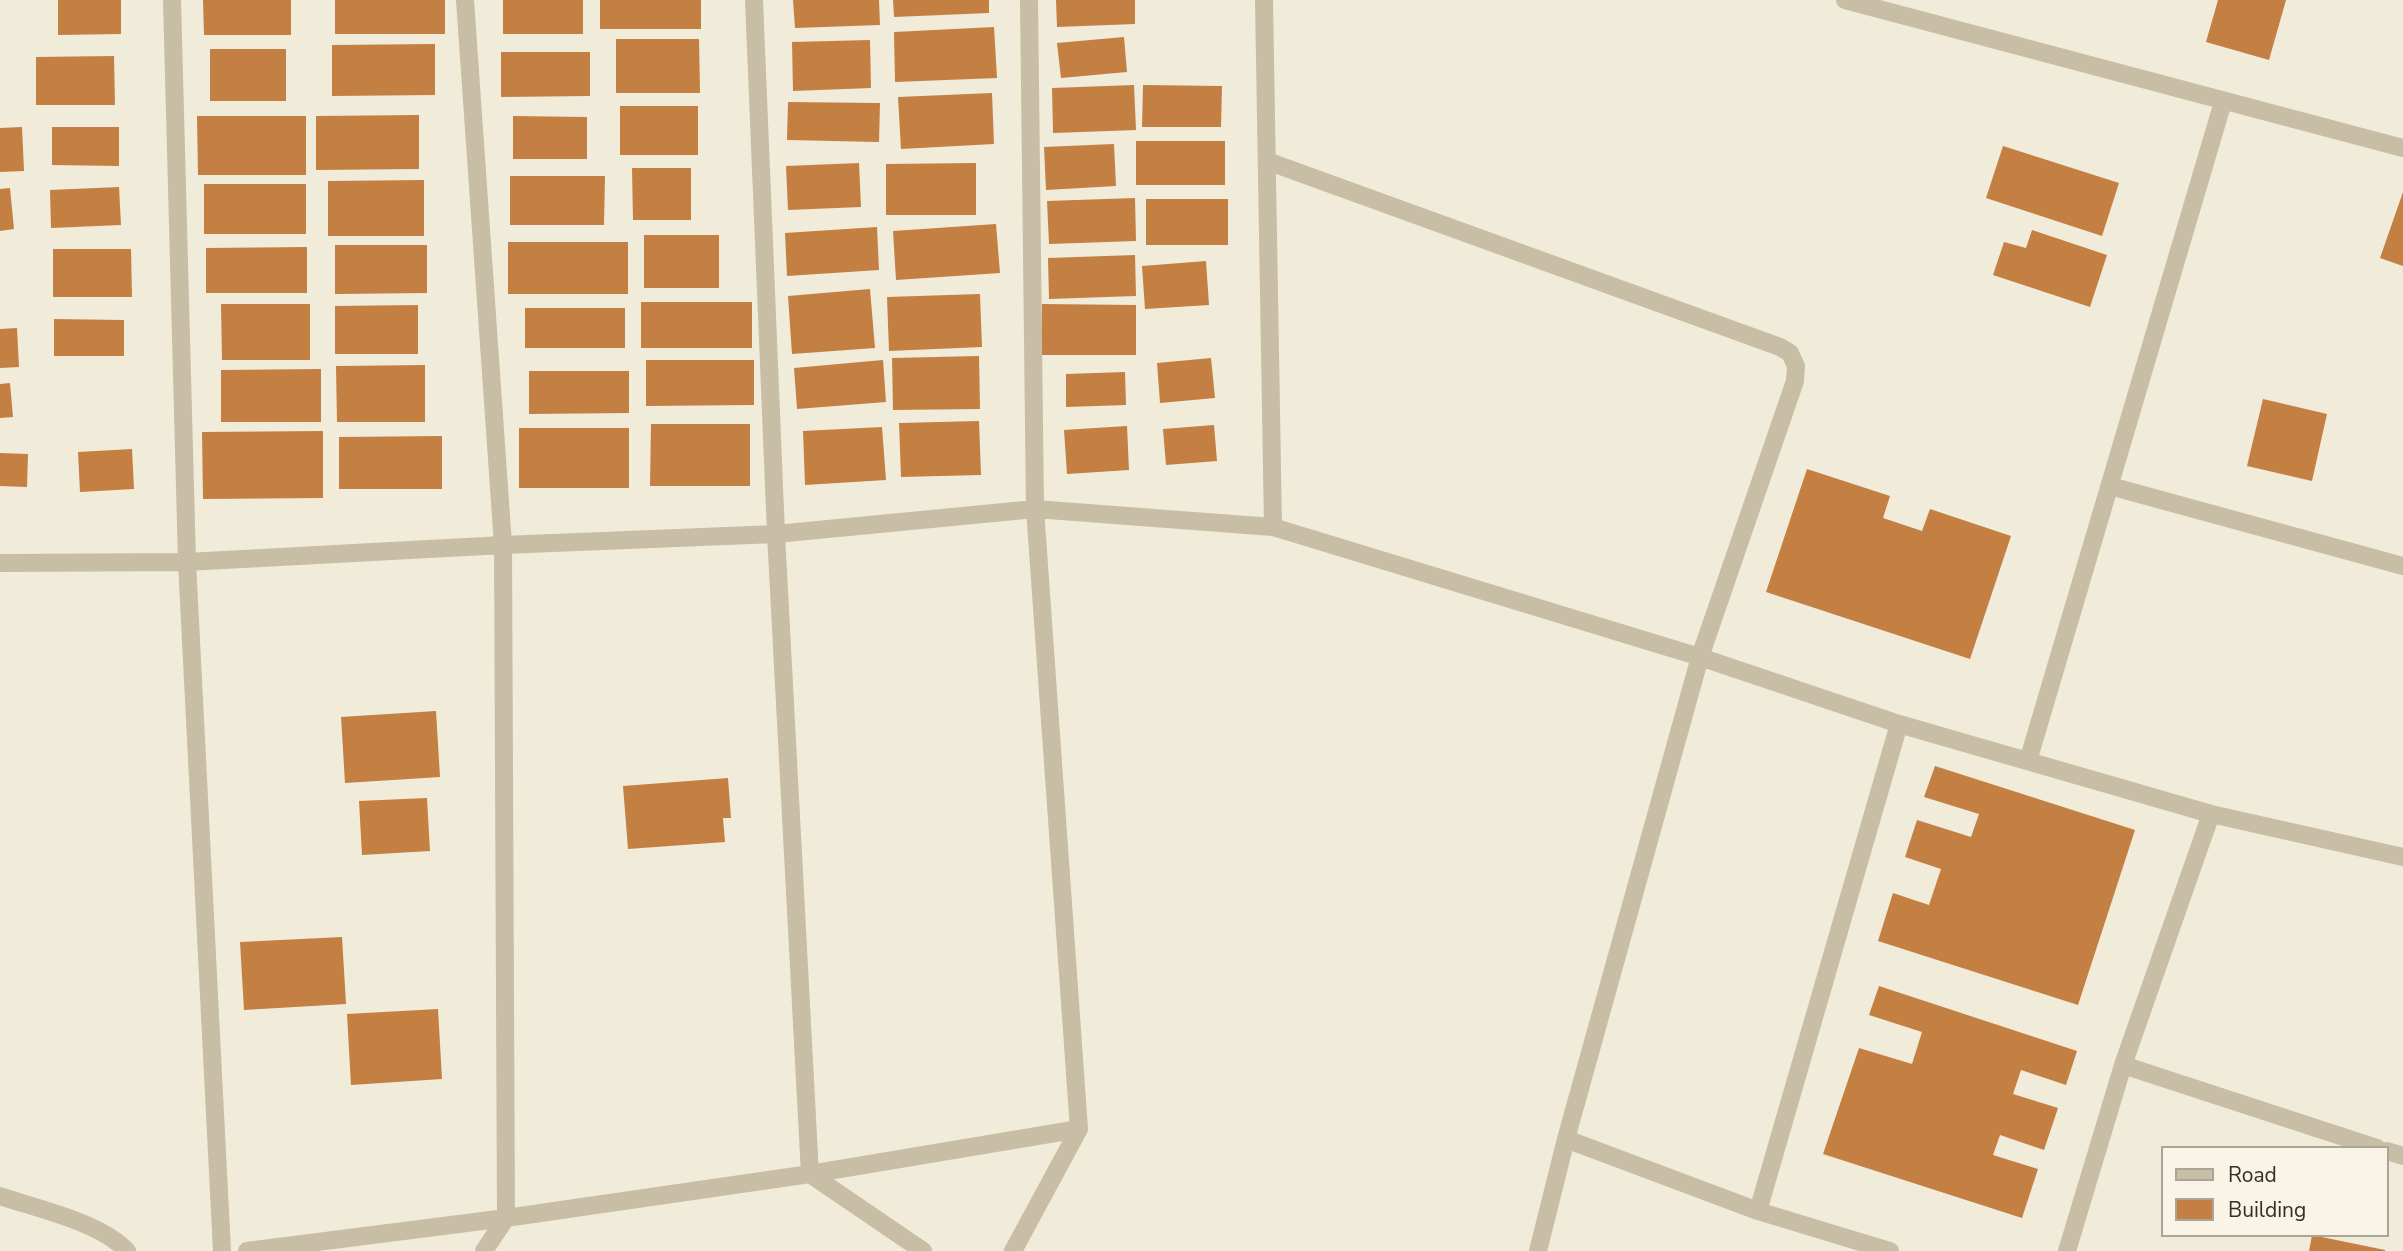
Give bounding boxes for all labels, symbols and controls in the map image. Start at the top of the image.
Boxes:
legend [2162,1146,2389,1237]
text: Road [2228,1161,2277,1189]
text: Building [2228,1196,2306,1224]

